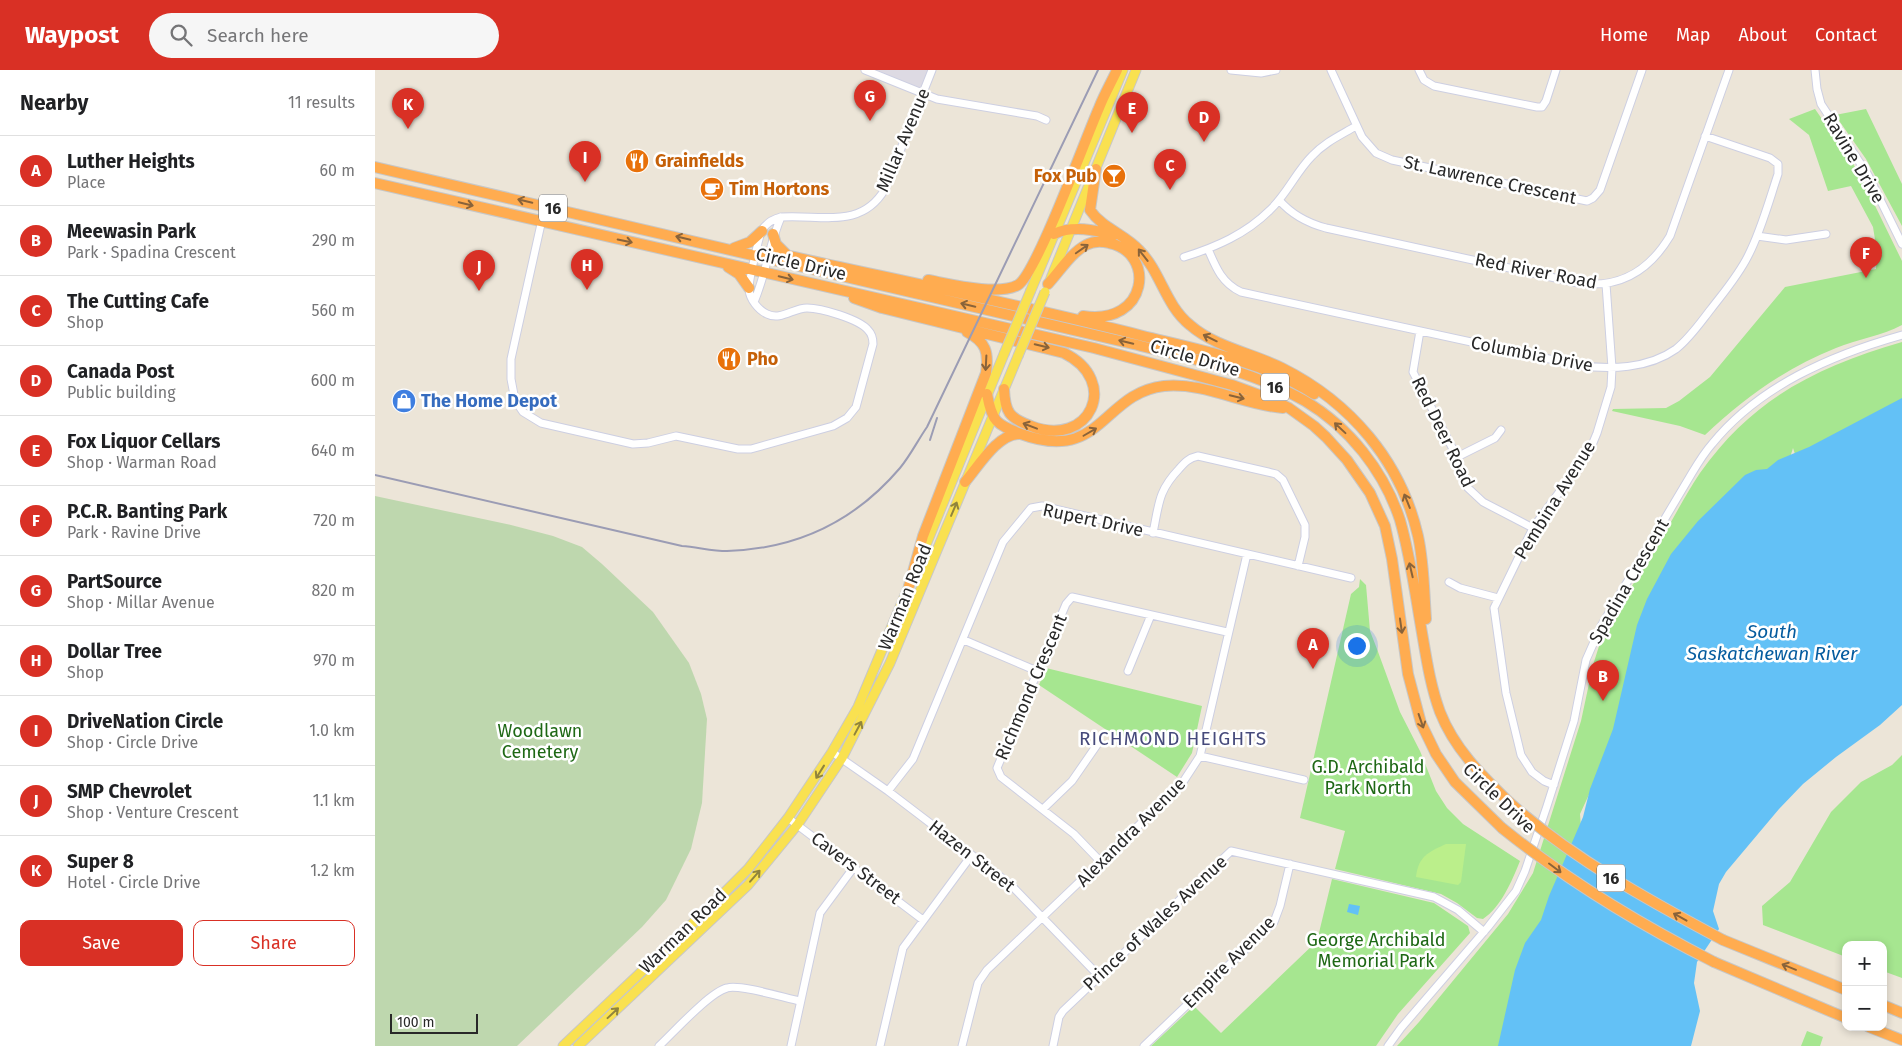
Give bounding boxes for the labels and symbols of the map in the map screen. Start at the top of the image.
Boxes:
pin: G [854,80,886,121]
street label: Millar Avenue [871,85,935,195]
pin: K [392,88,424,129]
pin: E [1116,92,1148,133]
pin: D [1188,101,1220,142]
street label: Ravine Drive [1818,109,1890,207]
pin: I [569,141,601,182]
restaurant icon: Grainfields [624,148,650,174]
pin: C [1154,149,1186,190]
place label: Grainfields [655,150,744,172]
street label: St. Lawrence Crescent [1402,151,1579,209]
bar icon: Fox Pub [1101,163,1127,189]
place label: Fox Pub [1034,165,1097,187]
cafe icon: Tim Hortons [699,176,725,202]
place label: Tim Hortons [729,178,830,200]
road number: 16 [539,195,567,222]
one-way arrow [517,196,533,205]
one-way arrow [458,200,474,209]
one-way arrow [676,233,692,242]
one-way arrow [616,236,632,246]
pin: F [1850,237,1882,278]
street label: Circle Drive [754,243,848,285]
one-way arrow [1075,244,1089,254]
street label: Red River Road [1473,248,1599,294]
pin: H [571,249,603,290]
one-way arrow [1138,249,1149,262]
pin: J [463,250,495,291]
one-way arrow [777,274,793,283]
one-way arrow [961,300,977,309]
street label: Columbia Drive [1469,331,1595,377]
one-way arrow [1203,332,1218,342]
street label: Circle Drive [1148,335,1242,381]
one-way arrow [1119,337,1135,346]
one-way arrow [1033,342,1049,351]
restaurant icon: Pho [716,346,742,372]
place label: Pho [747,348,778,370]
one-way arrow [982,355,991,371]
street label: Red Deer Road [1407,373,1479,491]
road number: 16 [1261,374,1289,400]
shop icon: The Home Depot [391,388,417,414]
place label: The Home Depot [421,390,558,412]
one-way arrow [1228,393,1244,402]
one-way arrow [1023,420,1038,429]
one-way arrow [1334,422,1346,434]
one-way arrow [1082,426,1096,436]
street label: Pembina Avenue [1510,437,1600,563]
one-way arrow [1401,494,1411,509]
street label: Rupert Drive [1041,499,1145,541]
one-way arrow [949,502,959,517]
street label: Spadina Crescent [1584,514,1674,647]
street label: Warman Road [874,540,936,654]
one-way arrow [1406,562,1415,578]
street label: Richmond Crescent [990,610,1072,763]
one-way arrow [1396,617,1406,633]
water label: South Saskatchewan River [1686,620,1858,665]
pin: A [1297,628,1329,669]
your location [1344,633,1370,659]
pin: B [1587,660,1619,701]
one-way arrow [1417,712,1426,728]
park label: Woodlawn Cemetery [498,720,582,763]
one-way arrow [853,721,863,736]
district label: RICHMOND HEIGHTS [1079,727,1267,750]
park label: G.D. Archibald Park North [1311,756,1425,799]
street label: Circle Drive [1458,758,1540,838]
one-way arrow [814,765,825,779]
street label: Alexandra Avenue [1072,773,1190,891]
street label: Hazen Street [924,815,1020,897]
street label: Cavers Street [807,827,906,909]
street label: Prince of Wales Avenue [1079,851,1231,995]
one-way arrow [1548,863,1562,873]
road number: 16 [1597,864,1625,891]
one-way arrow [750,869,761,882]
street label: Warman Road [635,884,731,978]
street label: Empire Avenue [1178,911,1280,1013]
one-way arrow [1673,912,1688,921]
park label: George Archibald Memorial Park [1306,929,1446,972]
one-way arrow [1782,962,1797,971]
one-way arrow [607,1007,620,1019]
scale bar [390,1011,477,1034]

